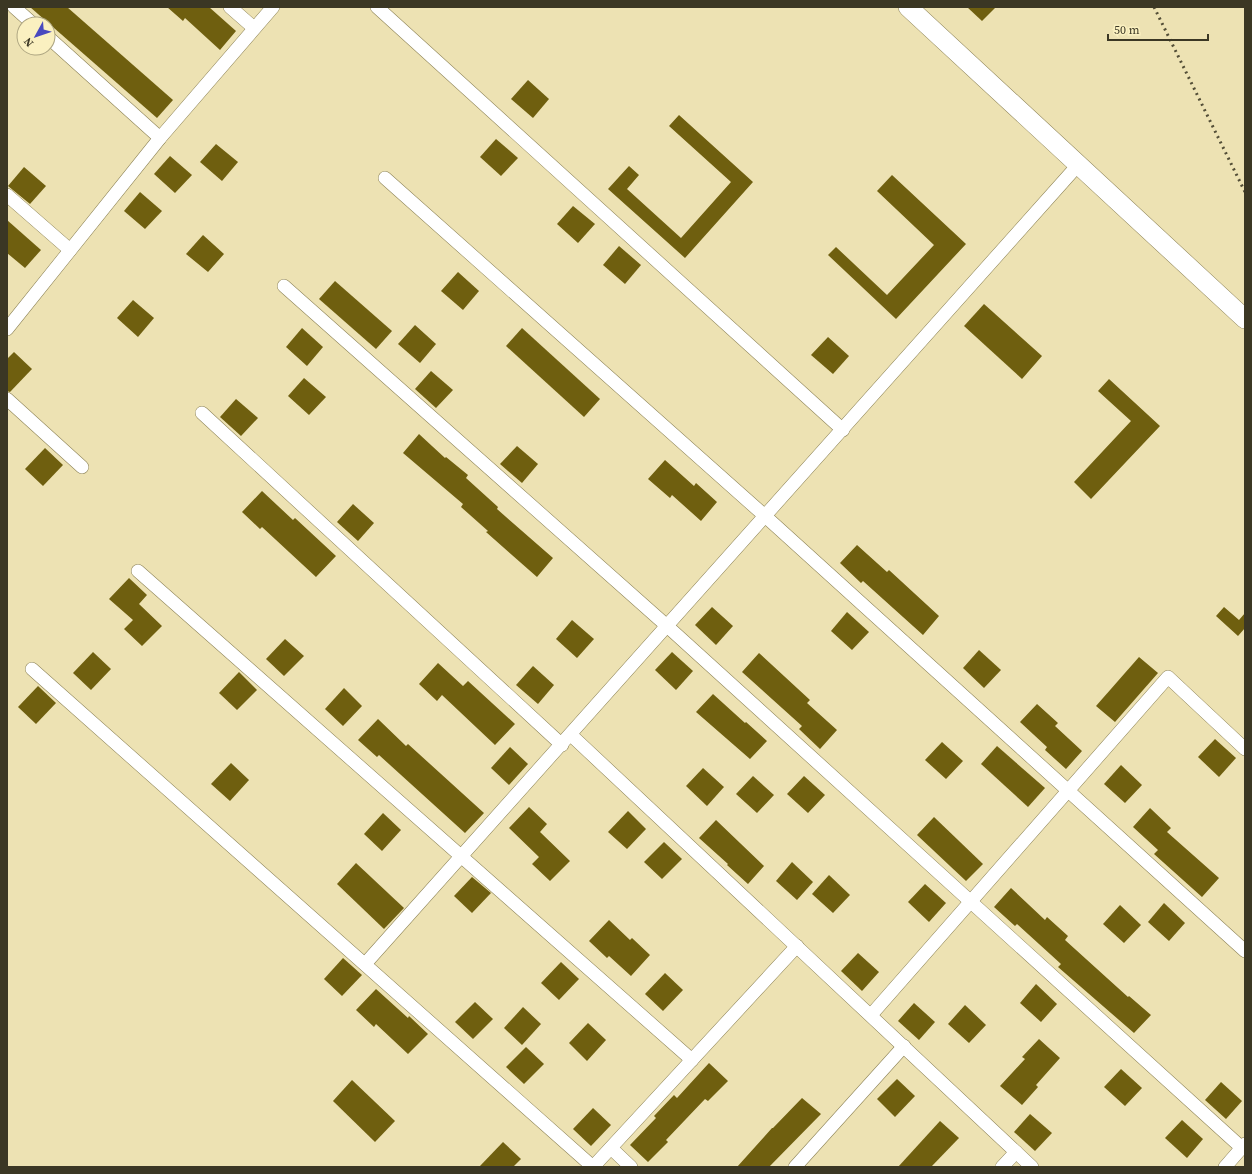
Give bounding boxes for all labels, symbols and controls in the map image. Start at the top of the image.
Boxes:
north arrow [16,16,56,56]
scale bar [1108,16,1208,42]
text: 50 m [1114,22,1140,38]
text: N [20,34,37,50]

